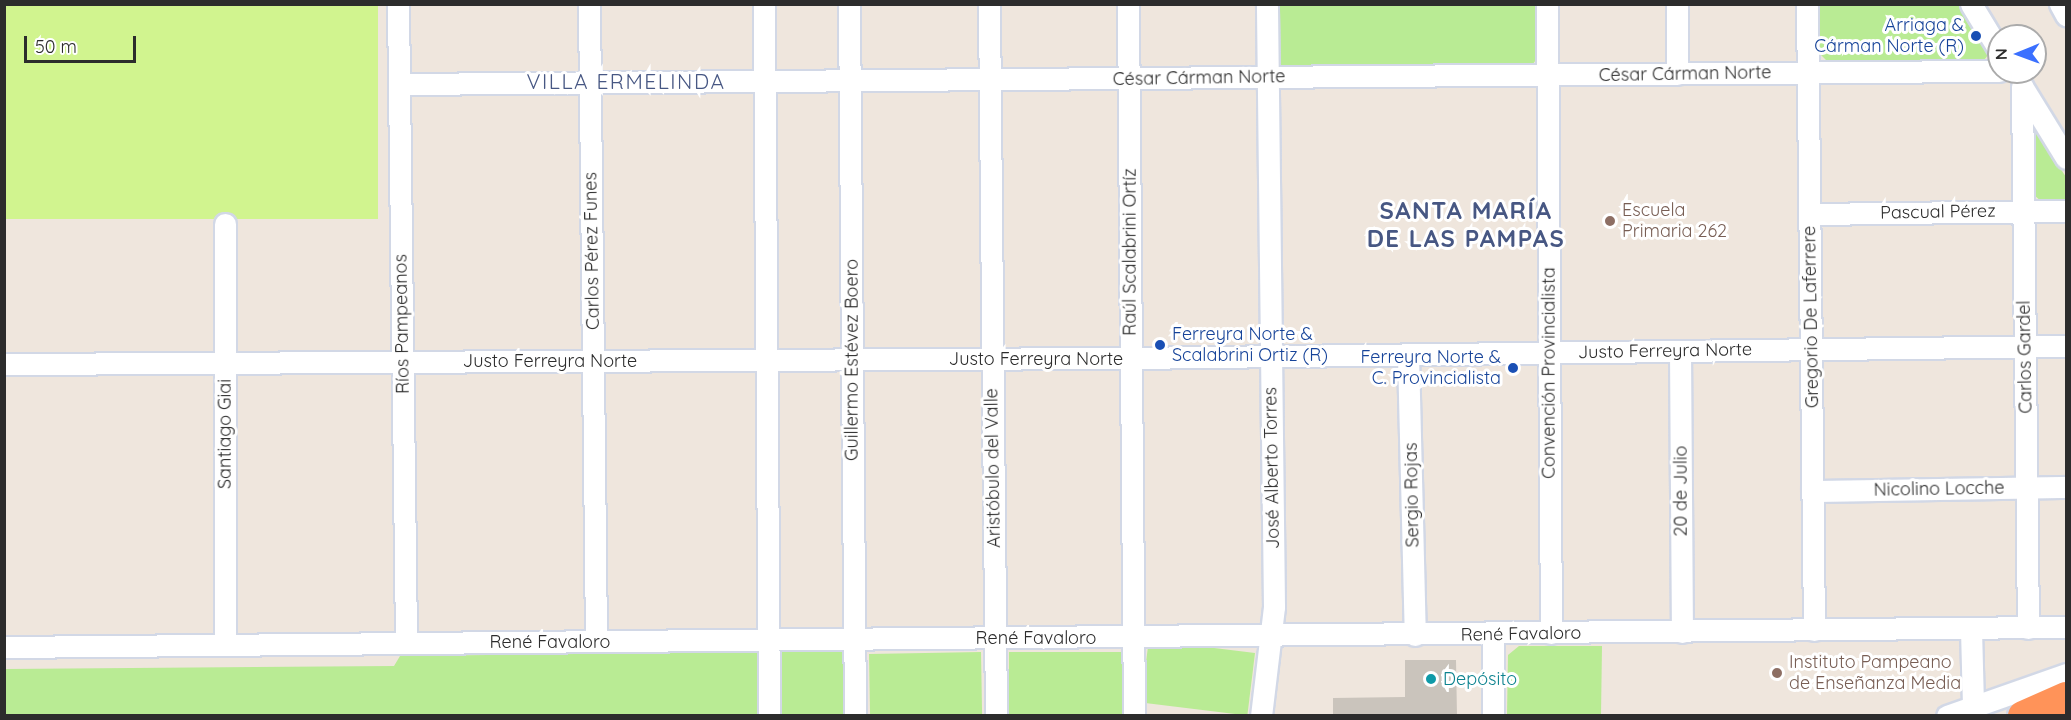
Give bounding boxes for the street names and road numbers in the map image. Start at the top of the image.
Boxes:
street label: César Cárman Norte [1599,62,1771,86]
street label: César Cárman Norte [1113,66,1285,90]
street label: Raúl Scalabrini Ortíz [1119,168,1141,336]
street label: Carlos Pérez Funes [580,172,604,330]
street label: Pascual Pérez [1880,200,1996,224]
street label: Gregorio De Laferrere [1799,226,1823,408]
street label: Ríos Pampeanos [390,254,414,394]
street label: Guillermo Estévez Boero [841,259,863,461]
street label: Convención Provincialista [1538,267,1560,479]
street label: Carlos Gardel [2013,300,2037,414]
street label: Justo Ferreyra Norte [1578,339,1752,363]
street label: Justo Ferreyra Norte [949,348,1123,370]
street label: Justo Ferreyra Norte [463,350,637,372]
street label: Santiago Giai [214,379,236,489]
street label: José Alberto Torres [1260,387,1284,549]
street label: Aristóbulo del Valle [981,388,1005,548]
street label: Sergio Rojas [1400,442,1424,548]
street label: 20 de Julio [1670,446,1692,536]
street label: Nicolino Locche [1873,477,2005,501]
street label: René Favaloro [1460,622,1582,646]
street label: René Favaloro [976,627,1096,649]
street label: René Favaloro [490,631,610,653]

